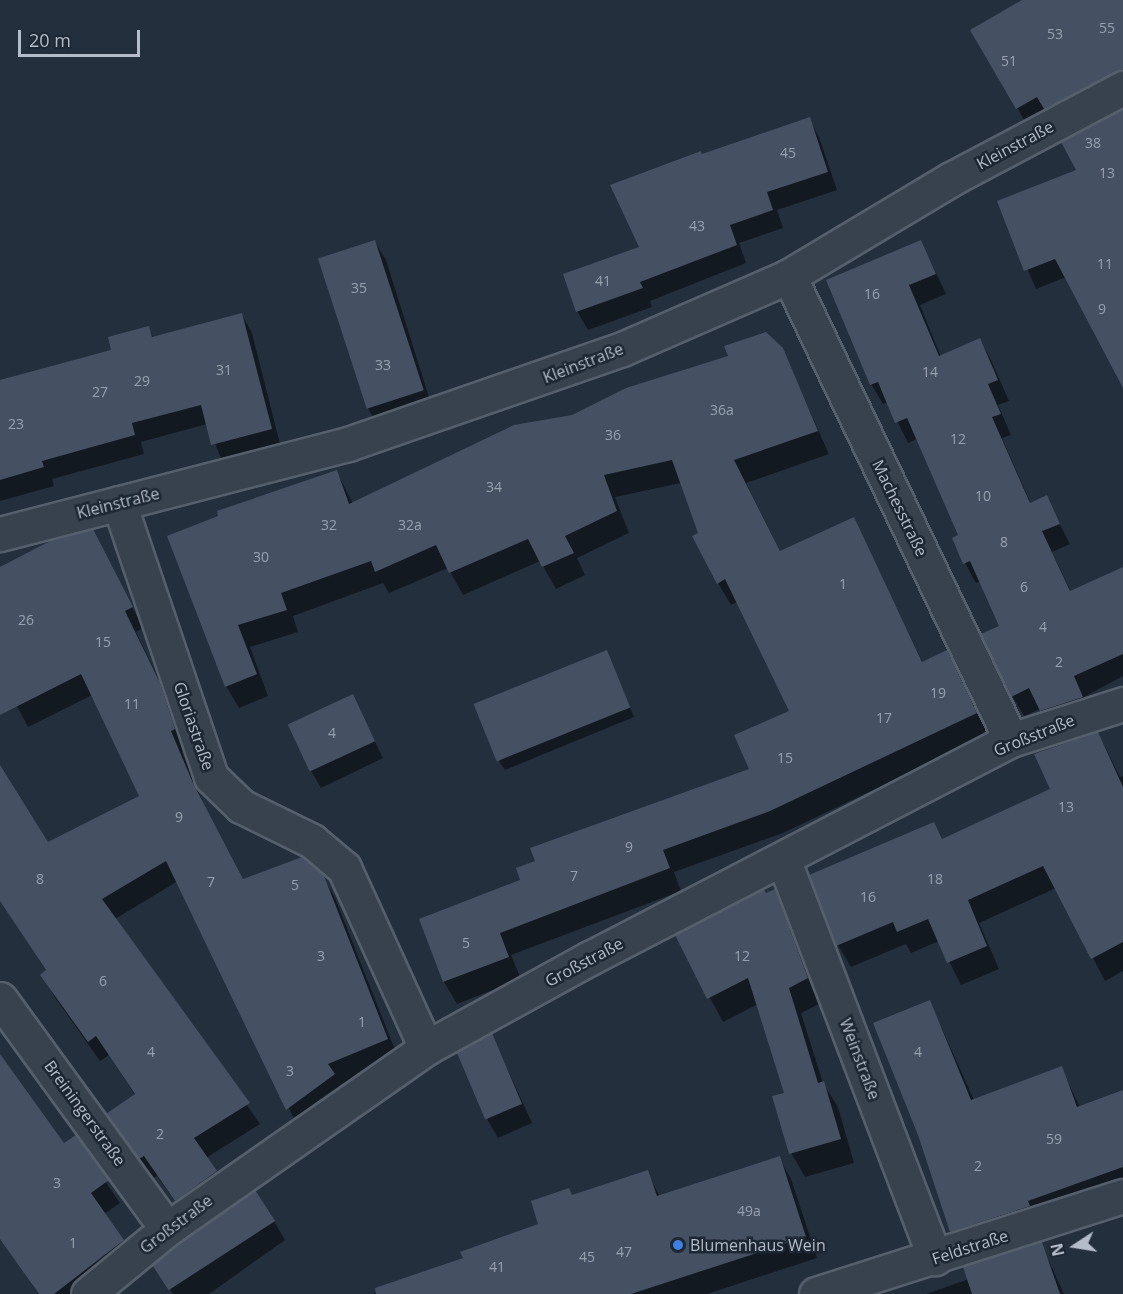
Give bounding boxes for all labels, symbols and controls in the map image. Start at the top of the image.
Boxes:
scale bar [21,18,142,56]
house number: 55 [1099,20,1115,36]
house number: 53 [1047,26,1063,42]
text: 20 m [29,28,71,52]
house number: 51 [1001,53,1017,69]
street label: Kleinstraße [973,117,1057,173]
house number: 38 [1085,135,1101,151]
house number: 45 [780,145,796,161]
house number: 13 [1099,165,1115,181]
house number: 43 [689,218,705,234]
house number: 11 [1097,256,1113,272]
house number: 41 [595,273,611,289]
house number: 35 [351,280,367,296]
house number: 16 [864,286,880,302]
house number: 9 [1098,301,1106,317]
street label: Kleinstraße [540,339,626,387]
house number: 33 [375,357,391,373]
house number: 31 [216,362,232,378]
house number: 14 [922,364,938,380]
house number: 29 [134,373,150,389]
house number: 27 [92,384,108,400]
house number: 36a [710,402,734,418]
house number: 23 [8,416,24,432]
house number: 36 [605,427,621,443]
house number: 12 [950,431,966,447]
street label: Machesstraße [868,457,932,559]
house number: 34 [486,479,502,495]
street label: Kleinstraße [75,483,161,523]
house number: 10 [975,488,991,504]
house number: 32 [321,517,337,533]
house number: 32a [398,517,422,533]
house number: 8 [1000,534,1008,550]
house number: 30 [253,549,269,565]
house number: 1 [839,576,847,592]
house number: 6 [1020,579,1028,595]
house number: 26 [18,612,34,628]
house number: 4 [1039,619,1047,635]
house number: 15 [95,634,111,650]
house number: 2 [1055,654,1063,670]
street label: Gloriastraße [170,679,218,773]
house number: 19 [930,685,946,701]
house number: 11 [124,696,140,712]
house number: 17 [876,710,892,726]
street label: Großstraße [991,710,1077,760]
house number: 4 [328,725,336,741]
house number: 15 [777,750,793,766]
house number: 13 [1058,799,1074,815]
house number: 9 [175,809,183,825]
house number: 9 [625,839,633,855]
house number: 7 [570,868,578,884]
house number: 8 [36,871,44,887]
house number: 18 [927,871,943,887]
house number: 7 [207,874,215,890]
house number: 5 [291,877,299,893]
house number: 16 [860,889,876,905]
street label: Großstraße [542,933,626,991]
house number: 5 [462,935,470,951]
house number: 3 [317,948,325,964]
house number: 12 [734,948,750,964]
house number: 6 [99,973,107,989]
house number: 1 [358,1014,366,1030]
street label: Weinstraße [836,1016,884,1102]
house number: 4 [147,1044,155,1060]
house number: 4 [914,1044,922,1060]
street label: Breiningerstraße [40,1057,130,1169]
house number: 3 [286,1063,294,1079]
house number: 2 [156,1126,164,1142]
house number: 59 [1046,1131,1062,1147]
house number: 2 [974,1158,982,1174]
house number: 3 [53,1175,61,1191]
street label: Großstraße [136,1191,216,1257]
house number: 49a [737,1203,761,1219]
north arrow [1045,1216,1105,1276]
street label: Feldstraße [930,1226,1010,1268]
house number: 1 [69,1235,77,1251]
place label: Blumenhaus Wein [690,1235,826,1255]
marker: Blumenhaus Wein [671,1238,685,1252]
text: N [1045,1241,1070,1258]
house number: 47 [616,1244,632,1260]
house number: 45 [579,1249,595,1265]
house number: 41 [489,1259,505,1275]

